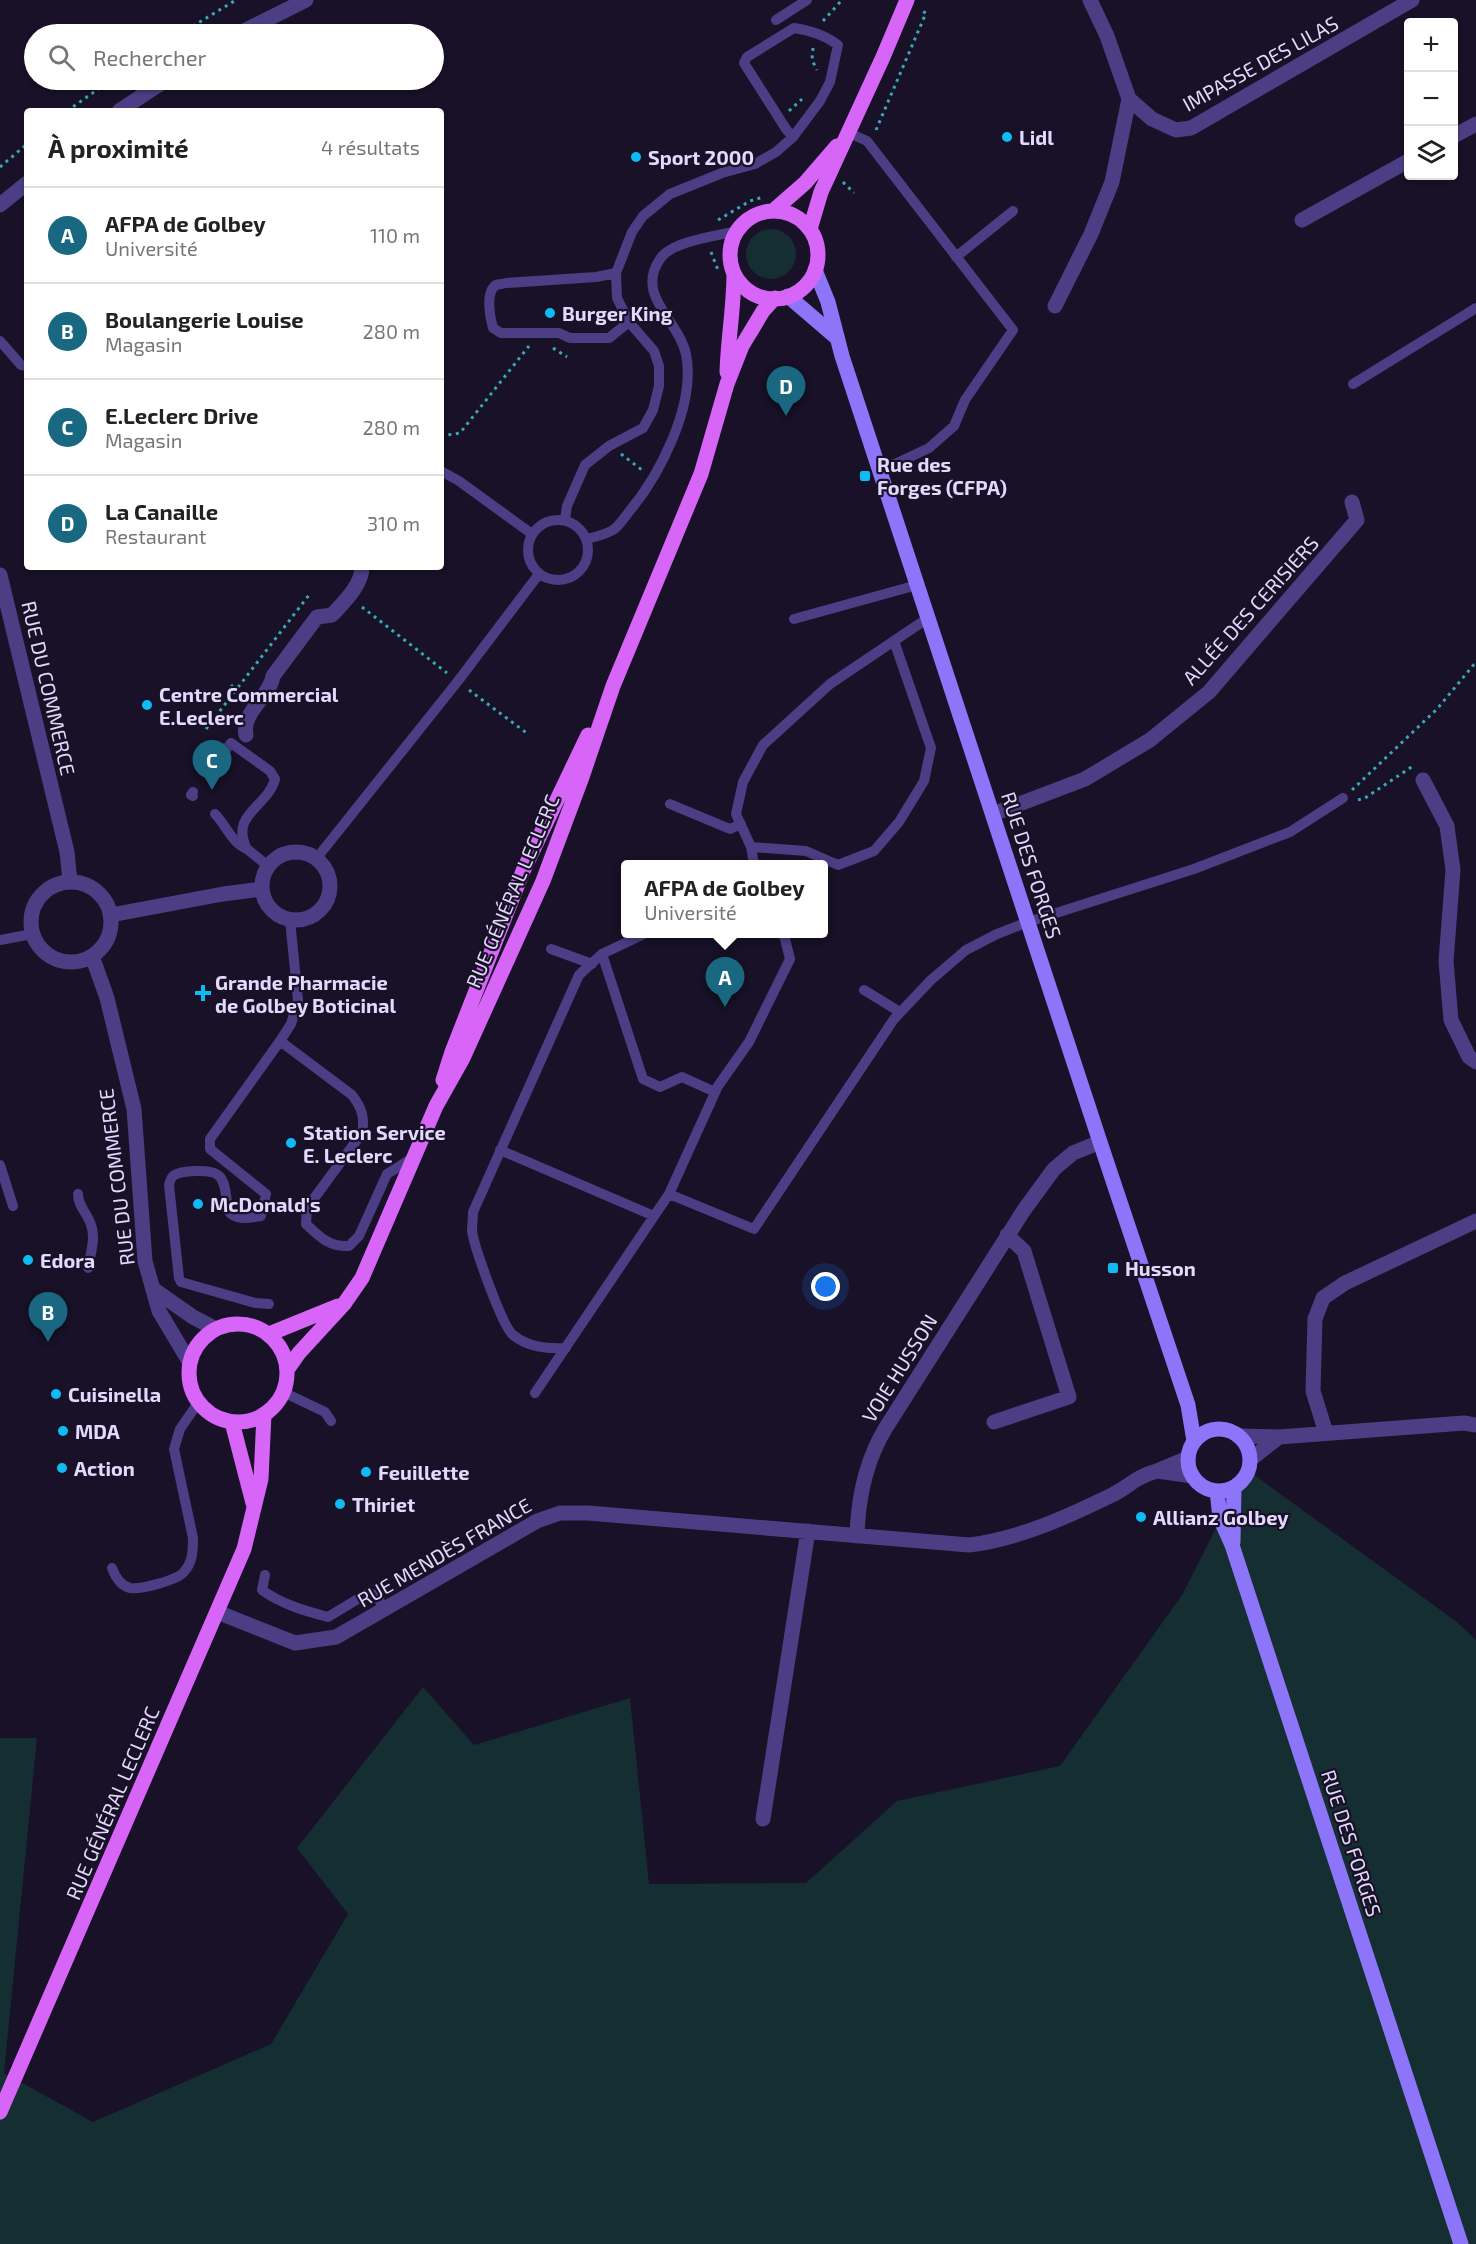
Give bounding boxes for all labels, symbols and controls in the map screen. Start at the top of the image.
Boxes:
street label: IMPASSE DES LILAS [1178,10,1342,116]
map controls [1404,18,1458,180]
button: + [1404,18,1458,72]
search box [24,24,444,90]
icon: search [45,41,78,74]
text: Rechercher [93,44,206,70]
button: − [1404,72,1458,126]
place label: Lidl [1019,125,1054,149]
button: layers [1404,126,1458,180]
marker: Lidl [1000,130,1014,144]
text: À proximité [48,132,189,163]
text: 4 résultats [321,135,420,159]
place label: Sport 2000 [648,145,754,169]
marker: Sport 2000 [629,150,643,164]
text: AFPA de Golbey [105,210,266,236]
text: A [61,223,74,247]
text: 110 m [370,223,420,247]
text: Université [105,236,198,260]
place label: Burger King [562,301,673,325]
text: Boulangerie Louise [105,306,304,332]
marker: Burger King [543,306,557,320]
text: B [61,319,74,343]
text: 280 m [363,319,420,343]
text: Magasin [105,332,182,356]
pin: D [766,366,806,416]
text: E.Leclerc Drive [105,402,258,428]
text: C [62,415,73,439]
text: 280 m [363,415,420,439]
text: Magasin [105,428,182,452]
place label: Rue des Forges (CFPA) [877,452,1007,499]
marker: Rue des Forges (CFPA) [858,469,872,483]
text: La Canaille [105,498,218,524]
text: D [61,511,74,535]
text: 310 m [367,511,420,535]
text: Restaurant [105,524,206,548]
street label: ALLÉE DES CERISIERS [1177,531,1323,689]
street label: RUE DU COMMERCE [17,598,81,778]
place label: Centre Commercial E.Leclerc [159,682,339,729]
marker: Centre Commercial E.Leclerc [140,698,154,712]
pin: C [192,740,232,790]
street label: RUE DES FORGES [997,789,1067,941]
street label: RUE GÉNÉRAL LECLERC [460,791,564,991]
popup [621,860,828,938]
text: AFPA de Golbey [644,874,805,900]
text: Université [644,900,737,924]
pin: A [706,958,744,1007]
place label: Grande Pharmacie de Golbey Boticinal [215,970,397,1018]
marker: Grande Pharmacie de Golbey Boticinal [196,986,210,1000]
street label: RUE DU COMMERCE [93,1087,139,1267]
place label: Station Service E. Leclerc [303,1120,446,1167]
marker: Station Service E. Leclerc [284,1136,298,1150]
place label: McDonald's [210,1192,321,1216]
marker: McDonald's [191,1197,205,1211]
place label: Edora [40,1248,95,1272]
marker: Edora [21,1253,35,1267]
place label: Husson [1125,1256,1196,1280]
marker: Husson [1106,1261,1120,1275]
your location [811,1272,840,1301]
pin: B [28,1292,68,1342]
street label: VOIE HUSSON [856,1310,942,1426]
place label: Cuisinella [68,1382,161,1406]
marker: Cuisinella [49,1387,63,1401]
place label: MDA [75,1419,121,1443]
marker: MDA [56,1424,70,1438]
place label: Action [74,1456,135,1480]
place label: Feuillette [378,1460,470,1484]
marker: Action [55,1461,69,1475]
marker: Feuillette [359,1465,373,1479]
place label: Thiriet [352,1492,415,1516]
street label: RUE MENDÈS FRANCE [353,1492,535,1612]
marker: Thiriet [333,1497,347,1511]
place label: Allianz Golbey [1153,1505,1289,1530]
marker: Allianz Golbey [1134,1510,1148,1524]
street label: RUE GÉNÉRAL LECLERC [60,1703,164,1903]
street label: RUE DES FORGES [1317,1767,1387,1919]

